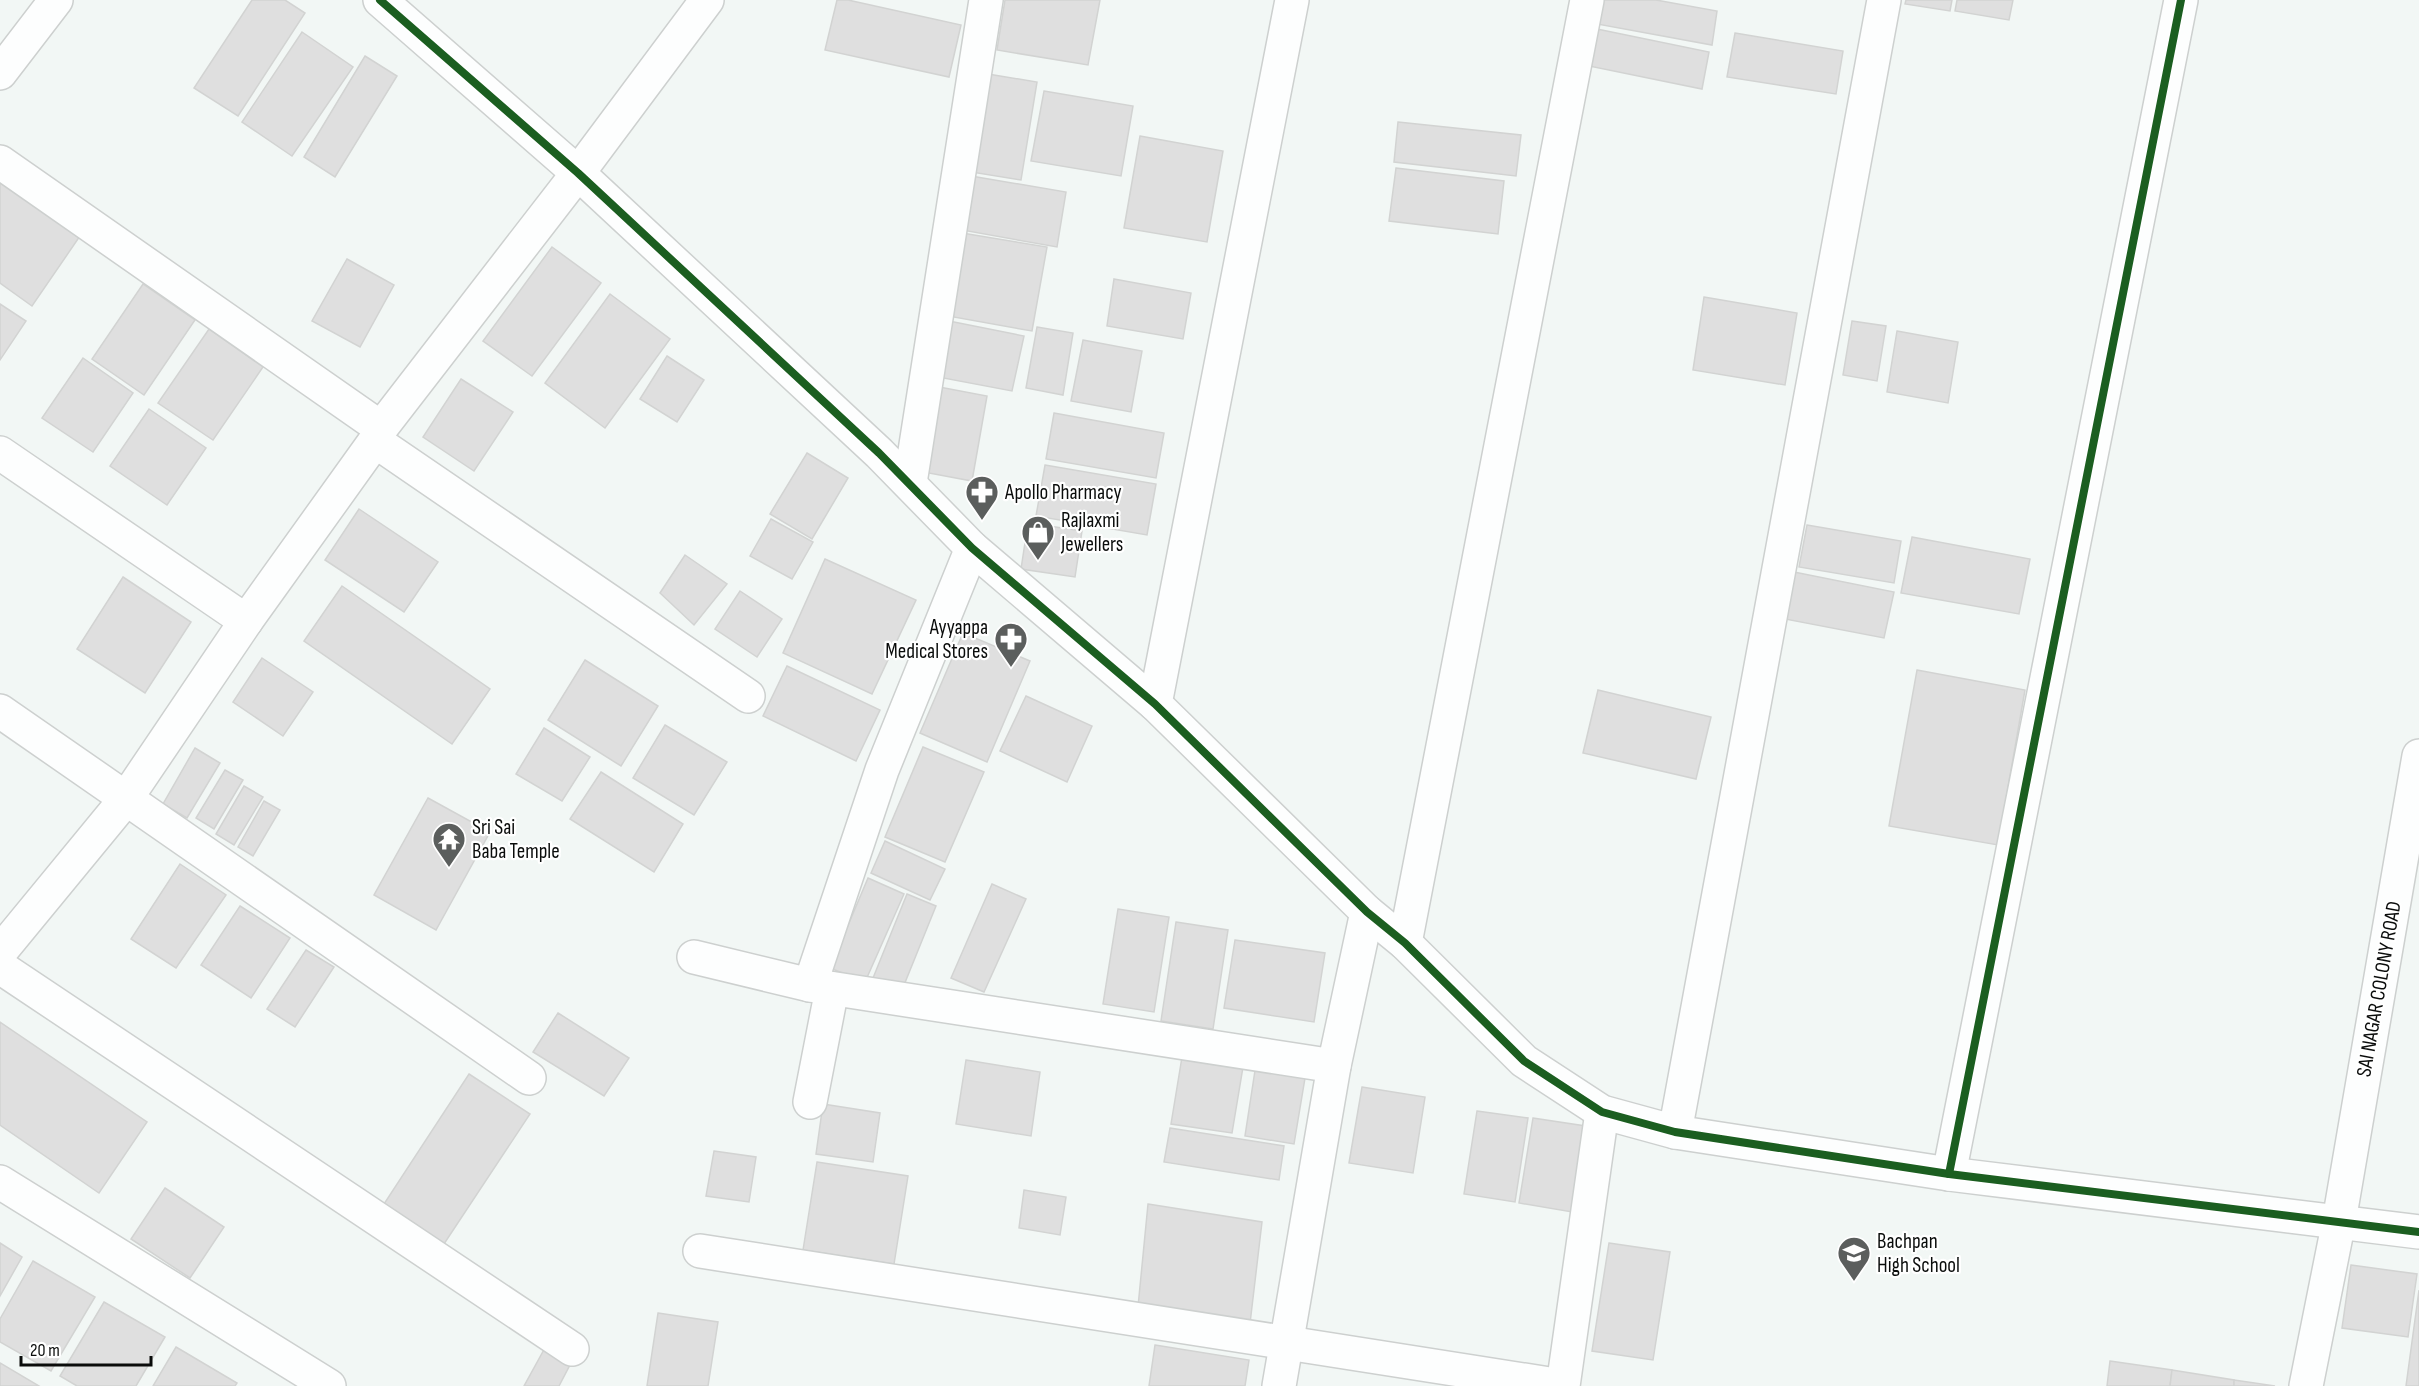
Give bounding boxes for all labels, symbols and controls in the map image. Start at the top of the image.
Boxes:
pharmacy icon: Apollo Pharmacy [964,474,1000,521]
place label: Apollo Pharmacy [1004,480,1122,505]
place label: Rajlaxmi Jewellers [1060,508,1123,557]
shop icon: Rajlaxmi Jewellers [1020,514,1056,561]
place label: Ayyappa Medical Stores [885,615,988,664]
pharmacy icon: Ayyappa Medical Stores [993,621,1029,668]
place label: Sri Sai Baba Temple [472,815,560,864]
temple icon: Sri Sai Baba Temple [431,821,467,868]
street label: SAI NAGAR COLONY ROAD [2351,899,2407,1079]
place label: Bachpan High School [1877,1229,1960,1278]
school or university icon: Bachpan High School [1836,1235,1872,1282]
scale bar [21,1329,152,1367]
text: 20 m [30,1340,60,1361]

